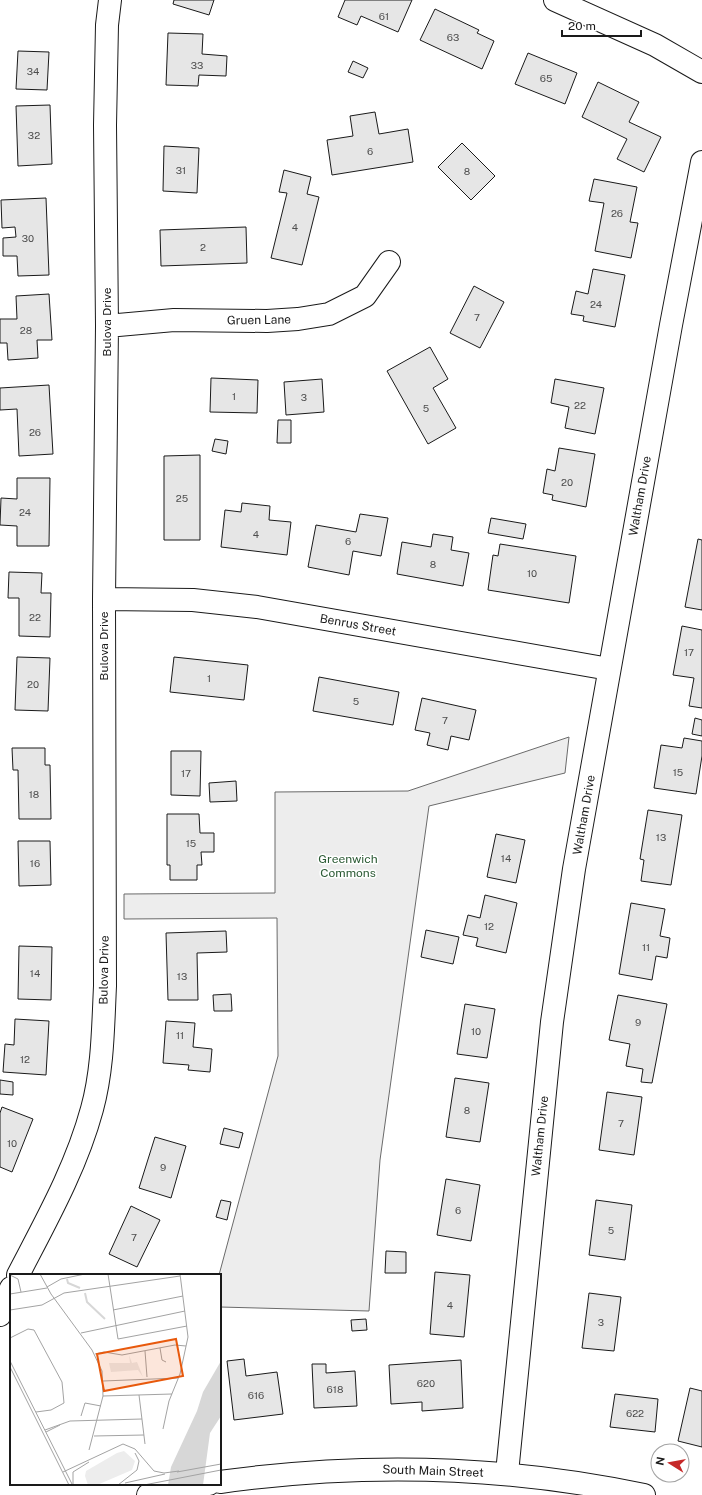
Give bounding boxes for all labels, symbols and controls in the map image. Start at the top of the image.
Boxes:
house number: 61 [379,10,389,22]
scale bar [562,12,641,38]
text: 20 m [568,19,596,33]
house number: 63 [447,31,459,43]
house number: 33 [191,59,203,71]
house number: 34 [27,65,39,77]
house number: 65 [540,72,552,84]
house number: 32 [28,129,40,141]
house number: 6 [367,145,373,157]
house number: 31 [176,164,186,176]
house number: 8 [464,165,470,177]
house number: 26 [611,207,623,219]
house number: 4 [292,221,298,233]
house number: 30 [22,232,34,244]
house number: 2 [200,241,206,253]
street label: Bulova Drive [100,287,114,357]
house number: 24 [590,298,602,310]
house number: 7 [474,311,480,323]
street label: Gruen Lane [227,312,291,328]
house number: 28 [20,324,32,336]
house number: 1 [232,390,236,402]
house number: 3 [301,391,307,403]
house number: 22 [574,399,586,411]
house number: 5 [423,402,429,414]
house number: 26 [29,426,41,438]
street label: Waltham Drive [626,455,654,537]
house number: 20 [561,476,573,488]
house number: 25 [176,492,188,504]
house number: 24 [19,506,31,518]
house number: 4 [253,528,259,540]
house number: 6 [345,535,351,547]
house number: 8 [430,558,436,570]
house number: 10 [527,567,537,579]
house number: 22 [29,611,41,623]
street label: Bulova Drive [97,611,111,681]
street label: Benrus Street [319,611,398,639]
house number: 17 [684,646,694,658]
house number: 1 [207,672,211,684]
house number: 20 [27,678,39,690]
house number: 5 [353,695,359,707]
house number: 7 [442,714,448,726]
house number: 15 [673,766,683,778]
house number: 17 [181,767,191,779]
street label: Waltham Drive [570,774,598,856]
house number: 18 [29,788,39,800]
house number: 13 [656,831,666,843]
house number: 15 [186,837,196,849]
park label: Greenwich Commons [318,852,378,880]
house number: 14 [501,852,511,864]
house number: 16 [30,857,40,869]
house number: 12 [484,920,494,932]
street label: Bulova Drive [96,935,112,1005]
house number: 11 [642,941,650,953]
house number: 14 [30,967,40,979]
house number: 13 [177,970,187,982]
house number: 9 [635,1016,641,1028]
house number: 10 [471,1025,481,1037]
house number: 11 [176,1029,184,1041]
house number: 12 [20,1053,30,1065]
street label: Waltham Drive [529,1095,551,1177]
house number: 8 [464,1104,470,1116]
house number: 7 [618,1117,624,1129]
house number: 10 [7,1137,17,1149]
house number: 9 [160,1161,166,1173]
house number: 6 [455,1204,461,1216]
house number: 5 [608,1224,614,1236]
house number: 7 [131,1231,137,1243]
inset map [10,1274,221,1485]
house number: 4 [447,1299,453,1311]
house number: 3 [598,1316,604,1328]
house number: 620 [417,1377,435,1389]
house number: 618 [327,1383,343,1395]
house number: 616 [248,1389,264,1401]
house number: 622 [626,1407,644,1419]
north arrow [650,1443,690,1483]
text: N [653,1456,667,1466]
street label: South Main Street [382,1462,484,1480]

